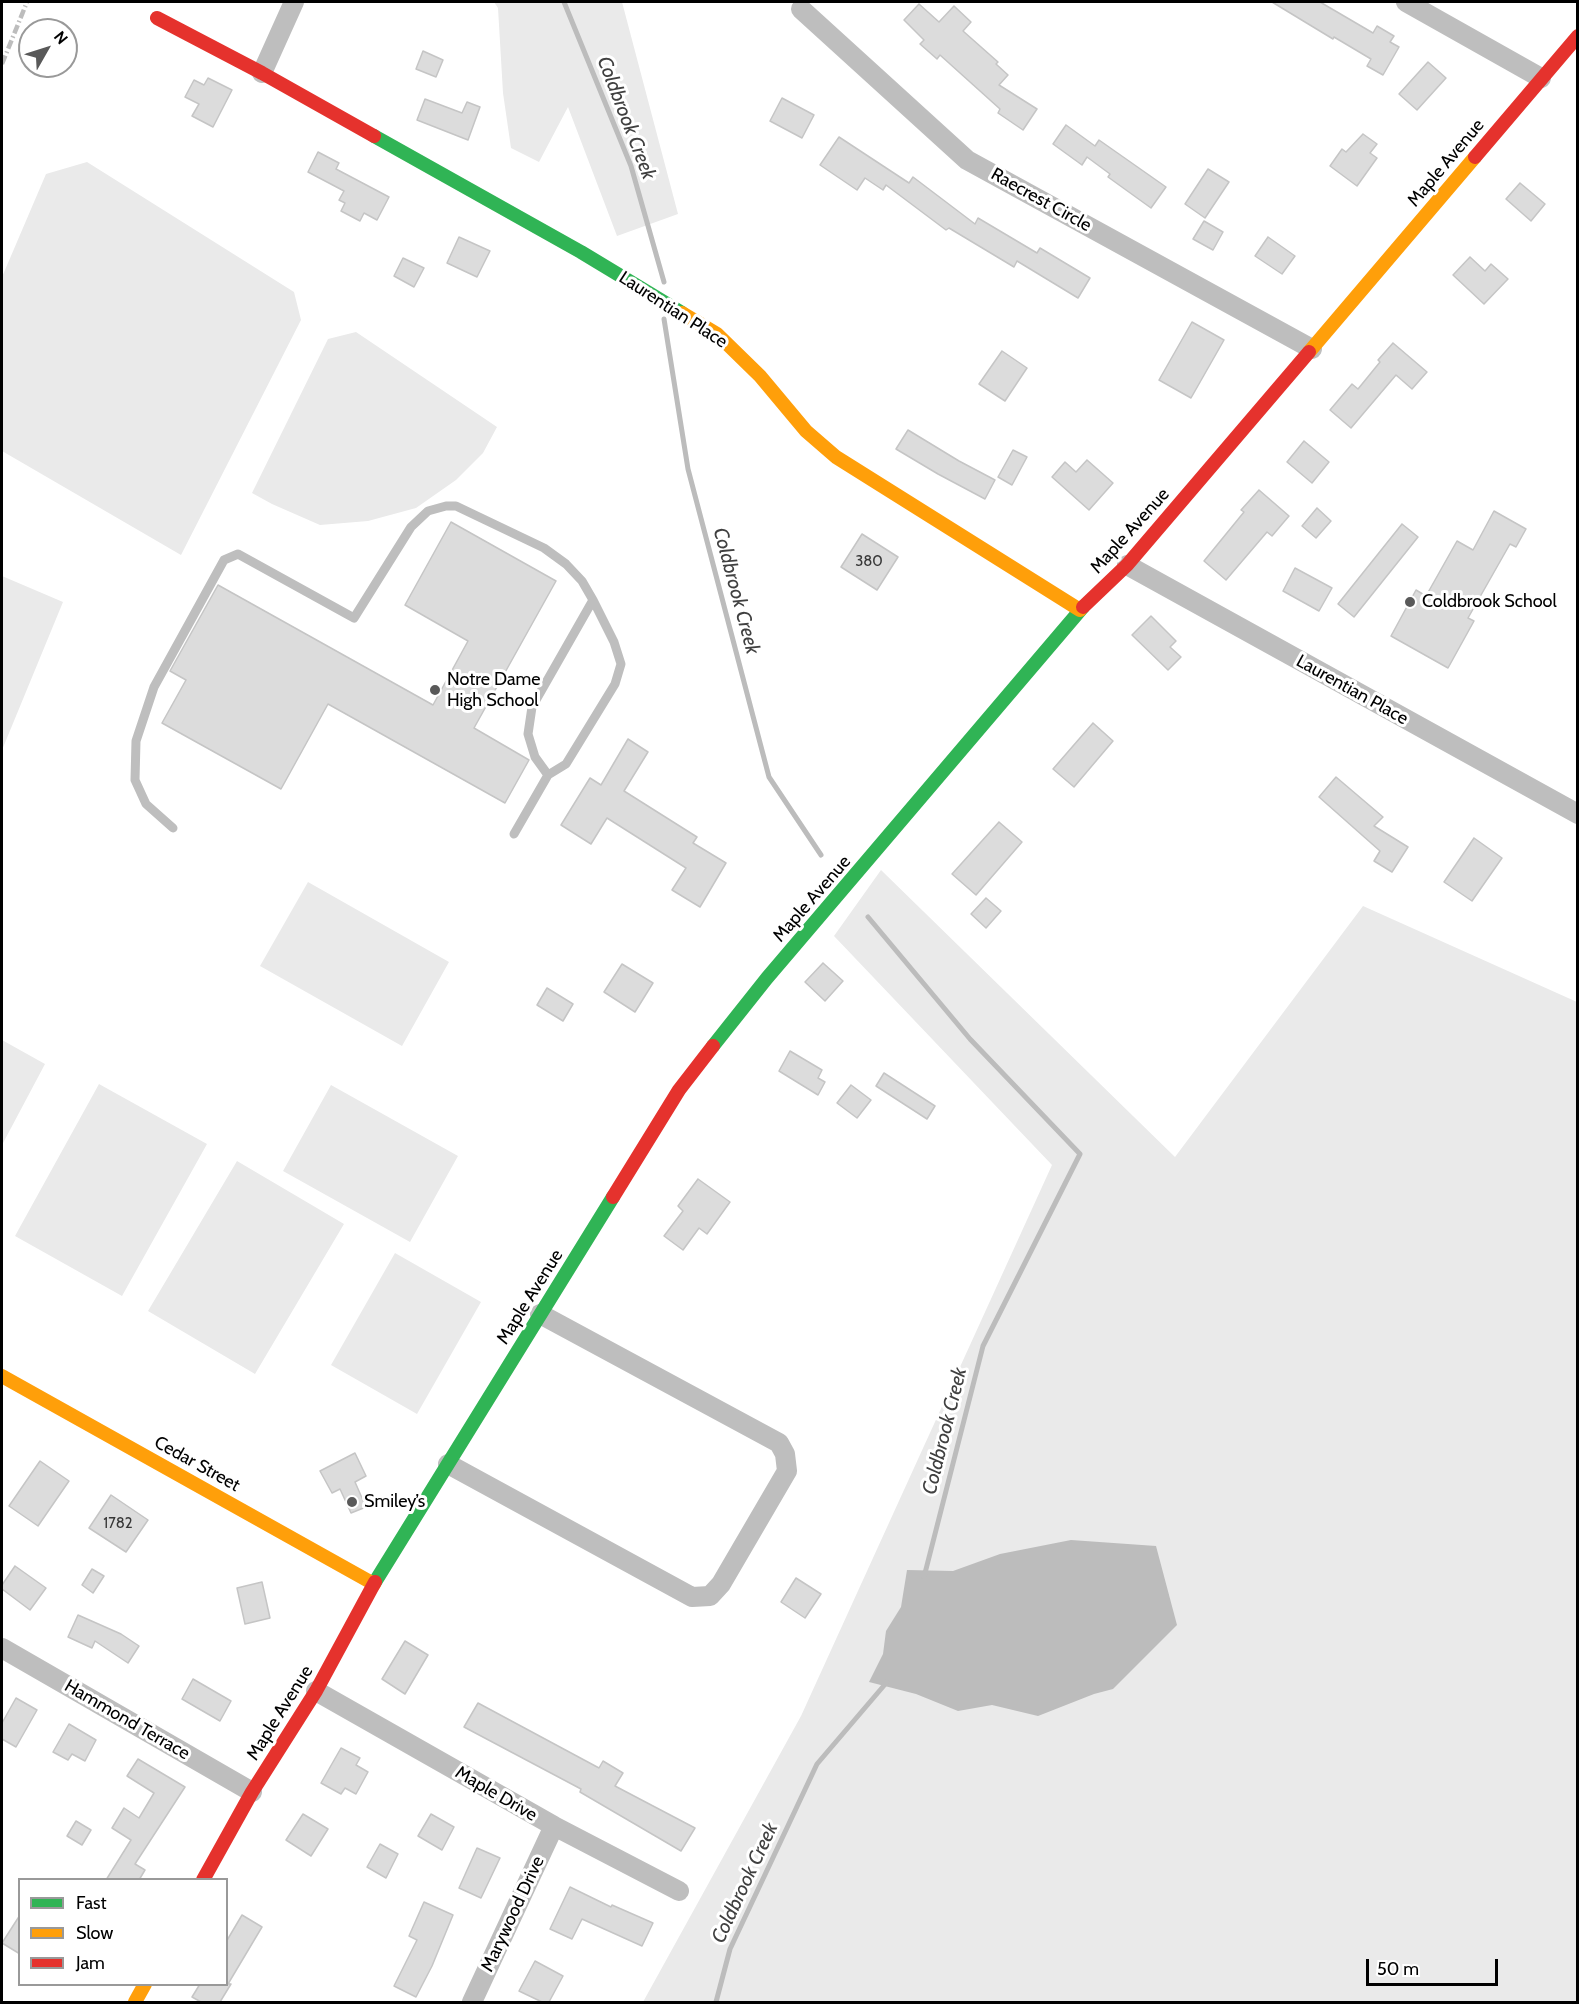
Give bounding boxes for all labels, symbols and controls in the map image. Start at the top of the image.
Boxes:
north arrow [18,18,78,78]
text: N [50,27,72,48]
water label: Coldbrook Creek [592,53,660,183]
street label: Maple Avenue [1403,115,1489,211]
street label: Raecrest Circle [987,164,1095,236]
street label: Laurentian Place [615,267,731,353]
street label: Maple Avenue [1086,484,1174,578]
water label: Coldbrook Creek [708,525,764,657]
house number: 380 [855,553,883,571]
place label: Coldbrook School [1422,591,1557,613]
marker: Coldbrook School [1403,595,1417,609]
street label: Laurentian Place [1292,650,1412,730]
place label: Notre Dame High School [447,669,541,712]
marker: Notre Dame High School [428,683,442,697]
street label: Maple Avenue [769,851,855,947]
street label: Maple Avenue [492,1246,568,1348]
water label: Coldbrook Creek [918,1365,972,1497]
street label: Cedar Street [150,1432,244,1496]
place label: Smiley’s [364,1491,425,1513]
marker: Smiley’s [345,1495,359,1509]
house number: 1782 [103,1515,133,1533]
street label: Maple Avenue [242,1662,318,1764]
street label: Hammond Terrace [60,1675,194,1765]
street label: Maple Drive [451,1762,541,1826]
water label: Coldbrook Creek [707,1819,783,1947]
street label: Marywood Drive [477,1853,549,1975]
legend [18,1878,228,1986]
text: Fast [76,1892,107,1914]
text: Slow [76,1922,113,1944]
scale bar [1369,1947,1501,1985]
text: Jam [76,1952,105,1974]
text: 50 m [1377,1958,1419,1980]

